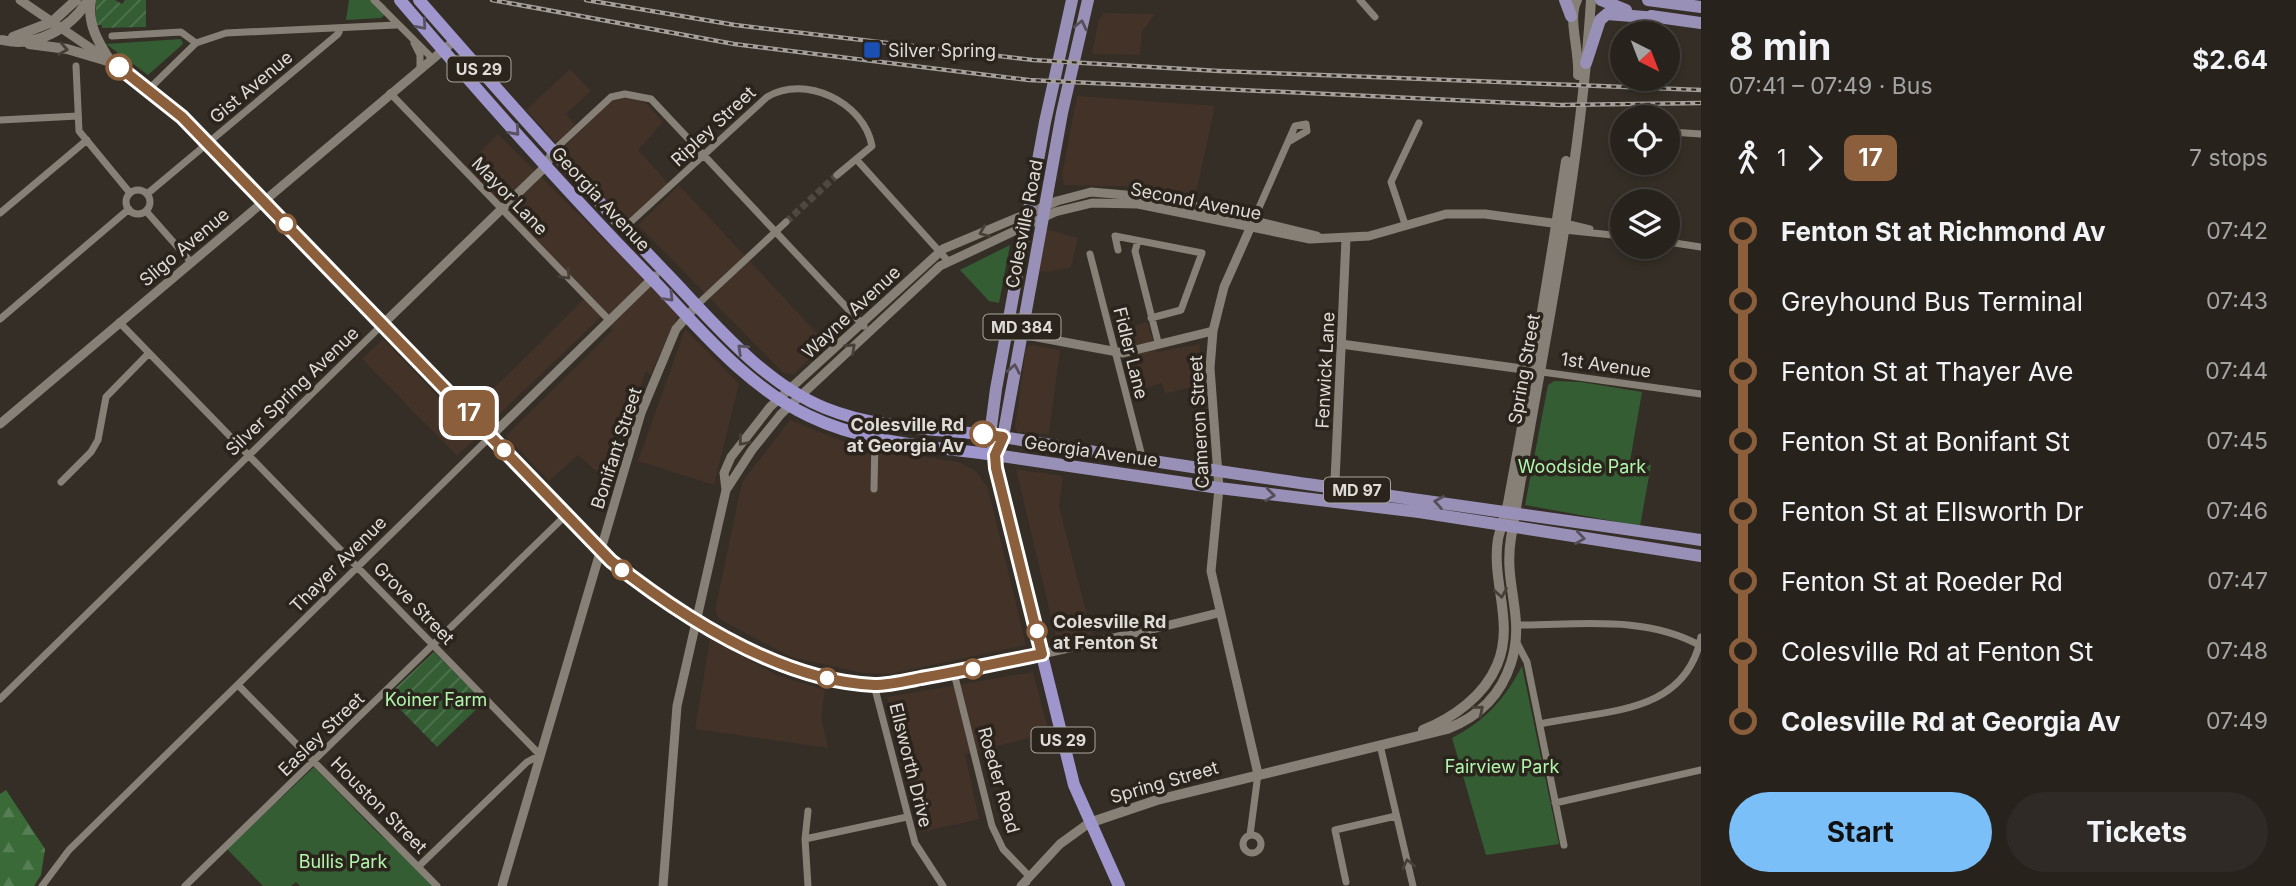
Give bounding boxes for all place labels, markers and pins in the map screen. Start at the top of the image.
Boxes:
marker: Silver Spring [862,40,882,60]
place label: Silver Spring [888,40,996,61]
unlabelled marker [106,54,132,80]
unlabelled marker [276,214,296,234]
place label: Colesville Rd at Georgia Av [847,414,964,456]
marker: Colesville Rd at Georgia Av [970,421,996,447]
unlabelled marker [494,440,514,460]
unlabelled marker [612,560,632,580]
place label: Colesville Rd at Fenton St [1053,611,1166,653]
marker: Colesville Rd at Fenton St [1027,621,1047,641]
unlabelled marker [963,659,983,679]
unlabelled marker [817,668,837,688]

